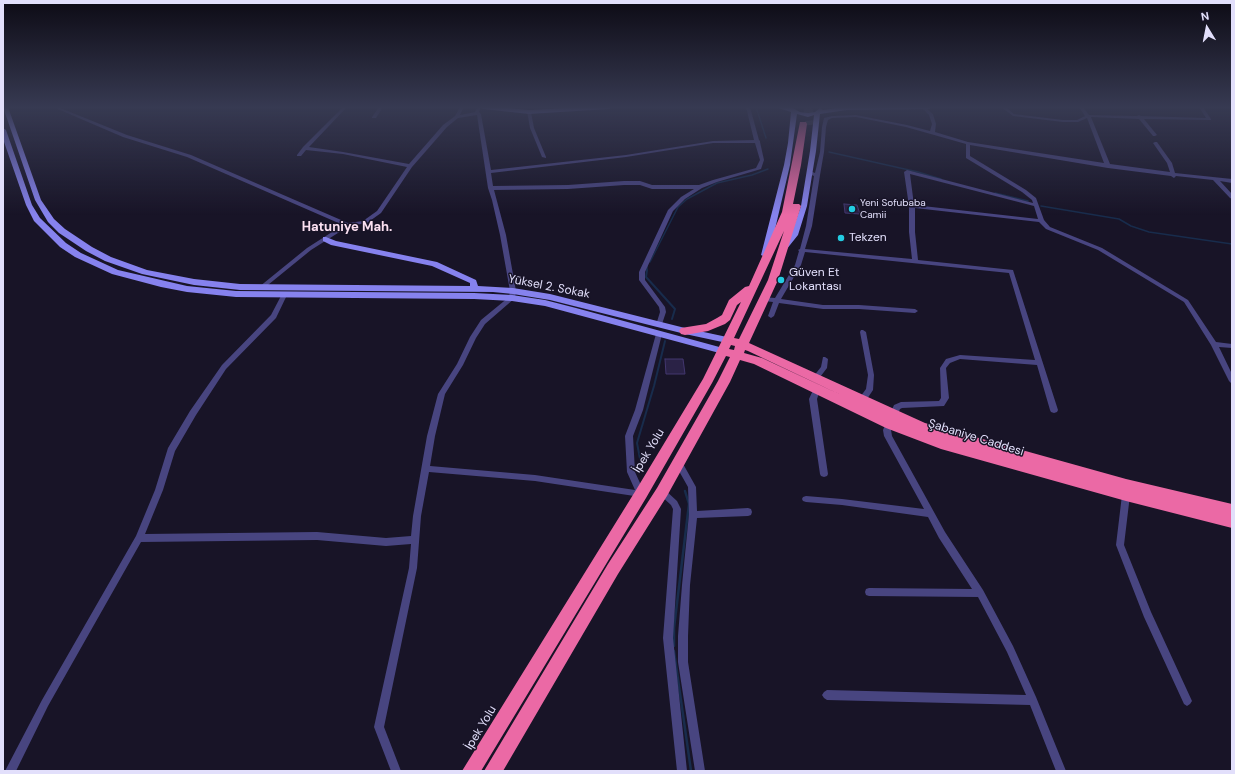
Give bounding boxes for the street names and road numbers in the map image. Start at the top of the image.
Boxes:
street label: Yüksel 2. Sokak [507,272,591,302]
street label: Şabaniye Caddesi [926,417,1026,459]
street label: İpek Yolu [630,426,668,476]
street label: İpek Yolu [462,703,500,753]

